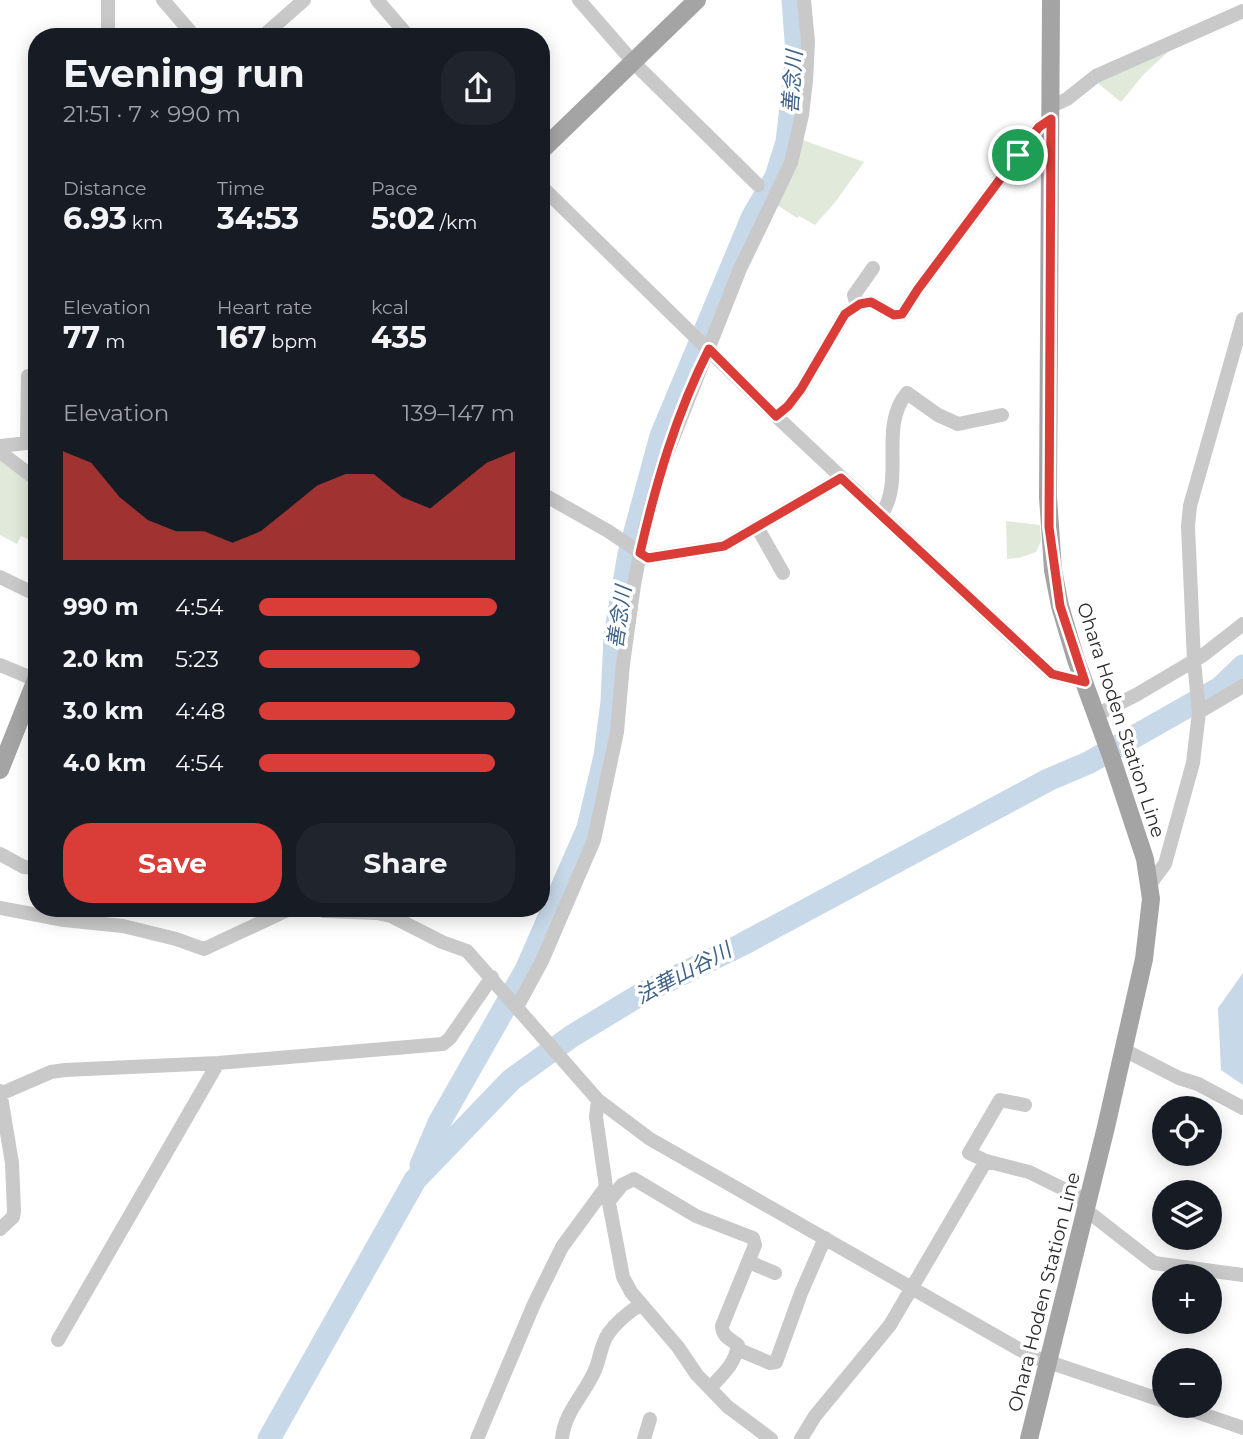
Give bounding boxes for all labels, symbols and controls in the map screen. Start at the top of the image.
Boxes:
water label: 善念川 [777,48,807,114]
text: Evening run [63,50,305,97]
button: share [441,51,515,125]
text: 21:51 · 7 × 990 m [63,100,241,128]
pin [988,125,1048,185]
icon: arrive [999,136,1037,174]
text: Distance [63,177,146,200]
text: Time [217,177,265,200]
text: Pace [371,177,418,200]
text: 6.93 [63,200,127,237]
text: 34:53 [217,200,299,237]
text: 5:02 [371,200,435,237]
text: km [127,211,163,234]
text: /km [435,211,478,234]
text: Elevation [63,296,151,319]
text: Heart rate [217,296,312,319]
text: kcal [371,296,409,319]
text: 77 [63,319,100,356]
text: 167 [217,319,266,356]
text: 435 [371,319,427,356]
text: m [100,330,125,353]
text: bpm [266,330,317,353]
text: Elevation [63,399,169,427]
text: 139–147 m [402,399,515,427]
water label: 善念川 [602,582,636,650]
text: 990 m [63,593,139,621]
text: 4:54 [175,593,223,621]
street label: Ohara Hoden Station Line [1072,599,1170,841]
text: 2.0 km [63,645,144,673]
text: 5:23 [175,645,219,673]
text: 3.0 km [63,697,144,725]
text: 4:48 [175,697,225,725]
text: 4.0 km [63,749,146,777]
text: 4:54 [175,749,223,777]
button: Save [63,823,282,903]
button: Share [296,823,515,903]
water label: 法華山谷川 [631,936,737,1009]
map controls [1152,1096,1222,1418]
button: locate [1152,1096,1222,1166]
street label: Ohara Hoden Station Line [1003,1170,1085,1414]
button: layers [1152,1180,1222,1250]
button: + [1152,1264,1222,1334]
button: − [1152,1348,1222,1418]

